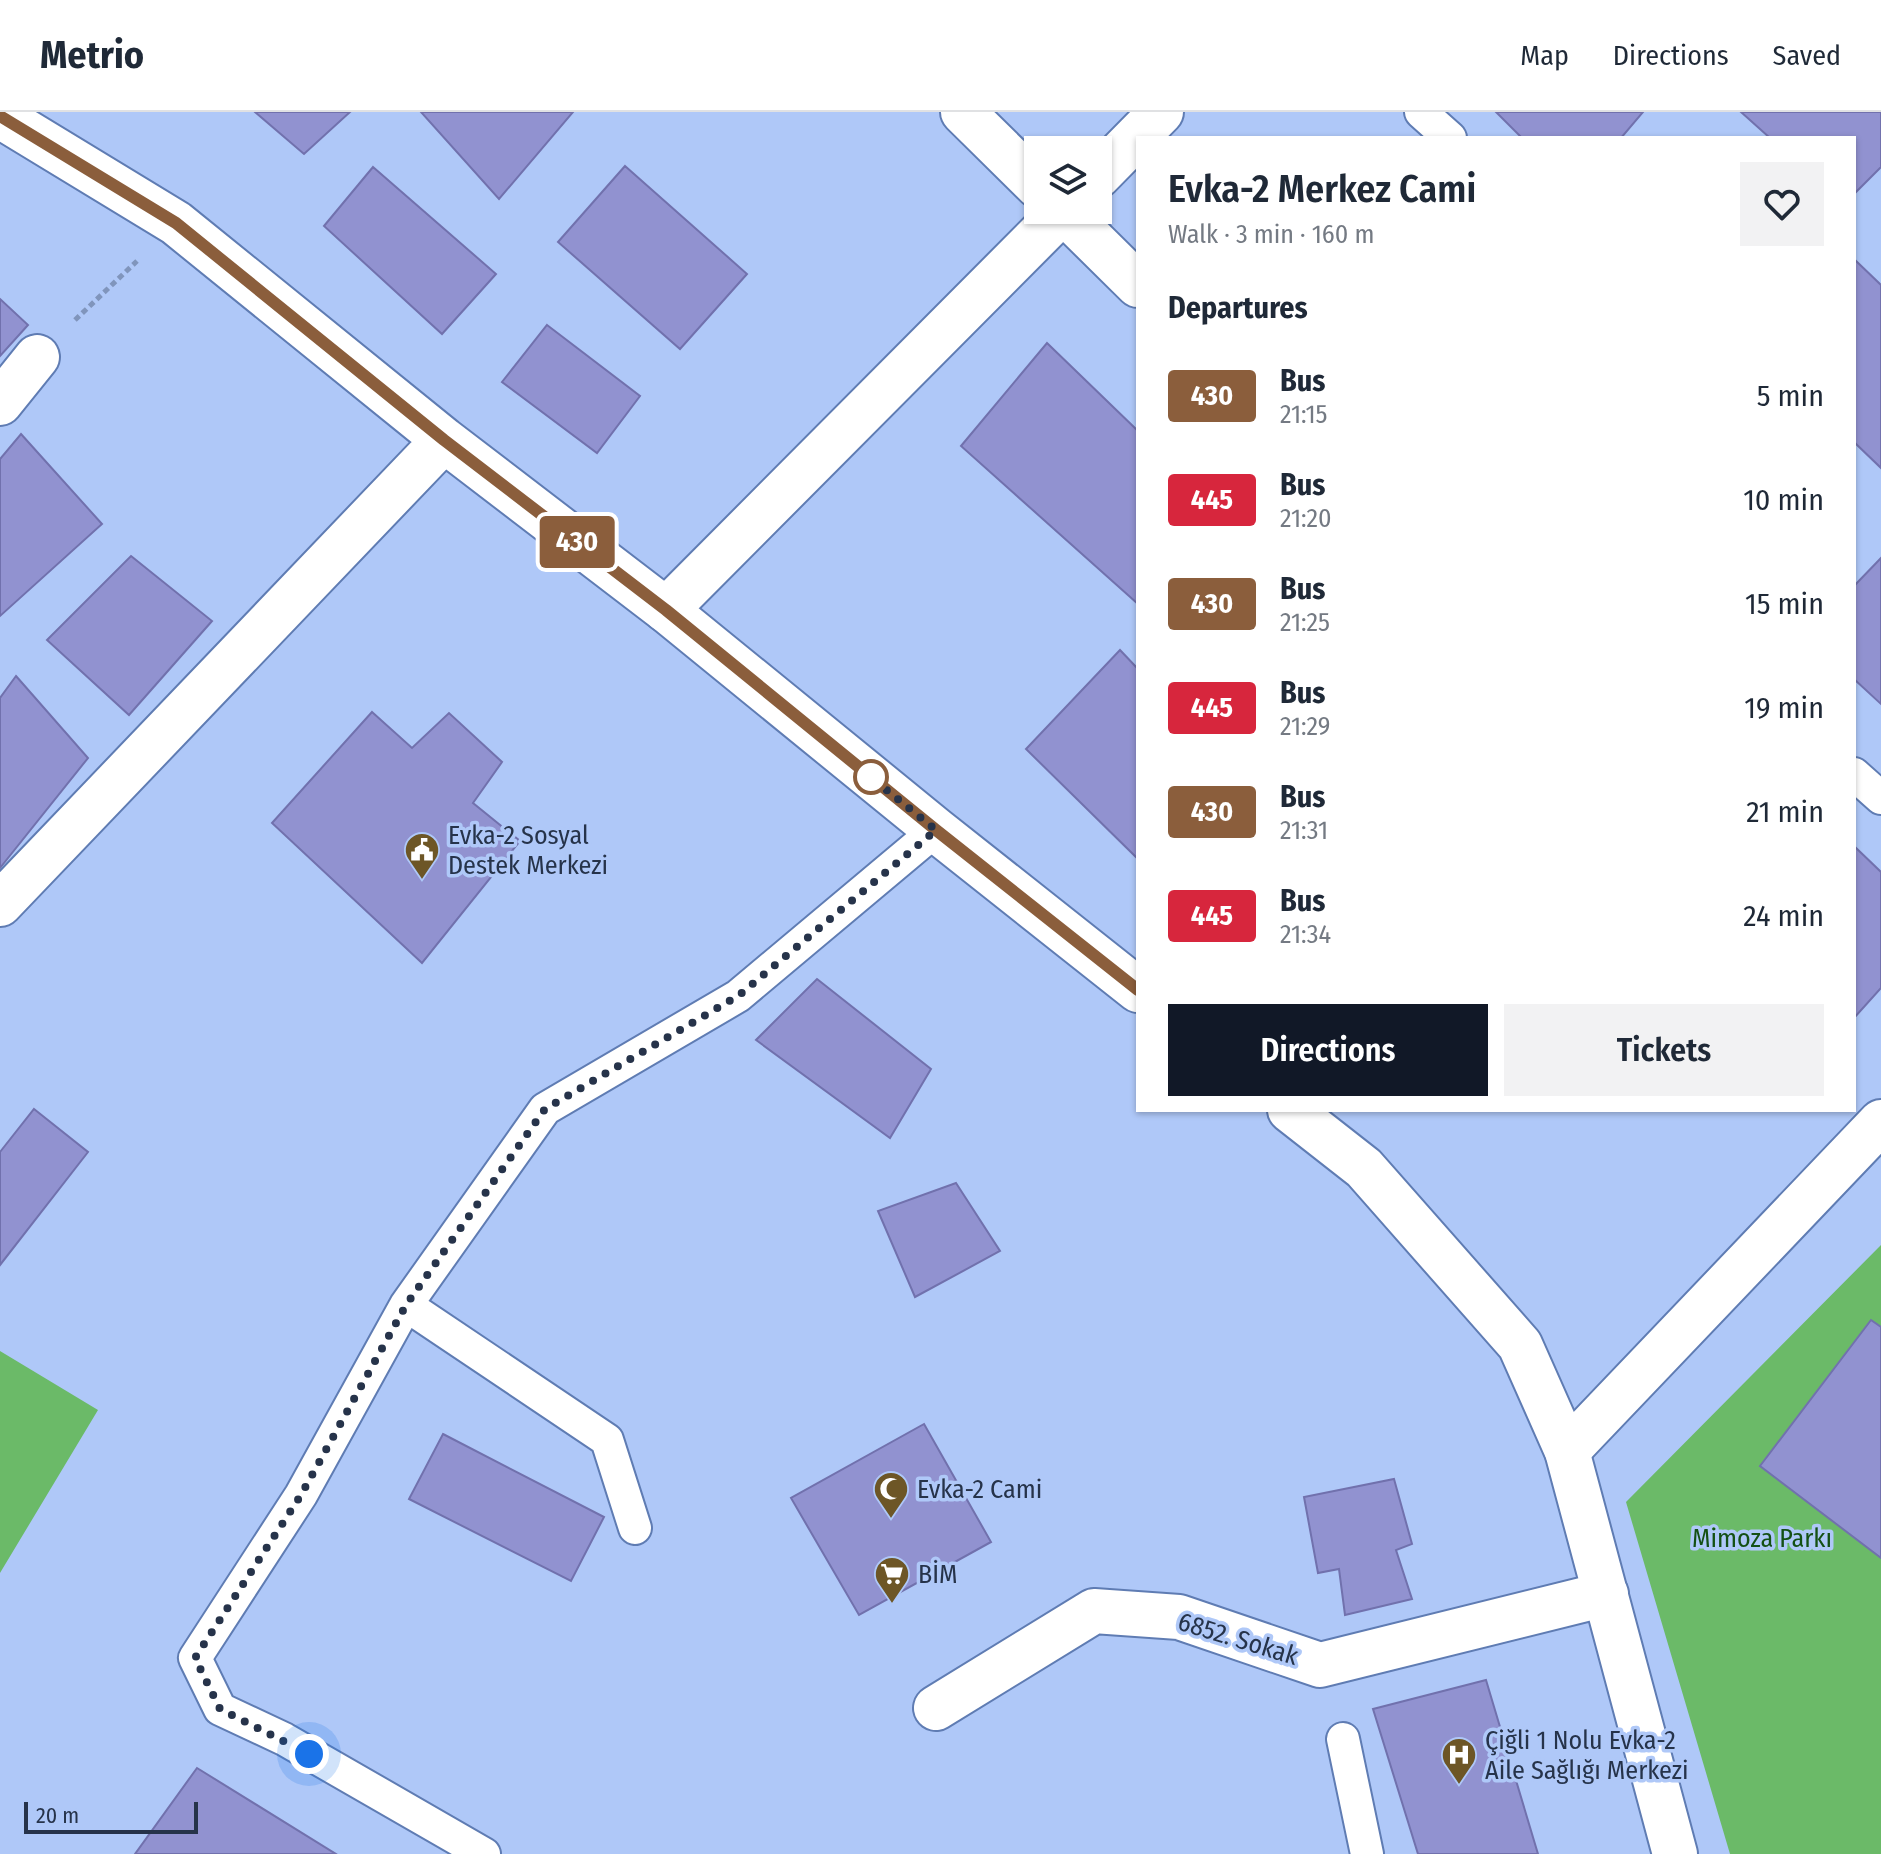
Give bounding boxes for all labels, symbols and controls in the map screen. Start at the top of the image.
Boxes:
text: Metrio [40,32,144,78]
text: Map [1520,39,1569,72]
text: Directions [1613,39,1729,72]
text: Saved [1773,39,1841,72]
map controls [1024,136,1112,224]
button: layers [1024,136,1112,224]
button: heart [1740,162,1824,246]
text: Evka-2 Merkez Cami [1168,166,1476,212]
text: Walk · 3 min · 160 m [1168,219,1374,250]
text: Departures [1168,290,1308,326]
text: Bus [1280,363,1325,399]
text: 5 min [1757,378,1824,414]
text: 430 [1191,379,1233,412]
text: 21:15 [1280,399,1328,430]
text: Bus [1280,467,1325,503]
text: 10 min [1743,482,1824,518]
text: 445 [1191,483,1233,516]
text: 21:20 [1280,503,1332,534]
line badge: 430 [531,516,623,568]
text: 430 [556,525,598,558]
text: Bus [1280,571,1325,607]
text: 15 min [1745,586,1824,622]
text: 430 [1191,587,1233,620]
text: 21:25 [1280,607,1330,638]
text: Bus [1280,675,1325,711]
text: 19 min [1744,690,1824,726]
text: 445 [1191,691,1233,724]
text: 21:29 [1280,711,1330,742]
unlabelled marker [854,760,888,794]
text: Bus [1280,779,1325,815]
text: 21 min [1746,794,1824,830]
text: 430 [1191,795,1233,828]
text: 21:31 [1280,815,1328,846]
place label: Evka-2 Sosyal Destek Merkezi [448,820,608,881]
public building icon: Evka-2 Sosyal Destek Merkezi [403,831,441,881]
text: Bus [1280,883,1325,919]
text: 24 min [1743,898,1824,934]
text: 445 [1191,899,1233,932]
text: 21:34 [1280,919,1331,950]
button: Directions [1168,1004,1488,1096]
button: Tickets [1504,1004,1824,1096]
mosque icon: Evka-2 Cami [872,1470,910,1520]
place label: Evka-2 Cami [917,1474,1042,1505]
park label: Mimoza Parkı [1692,1523,1832,1554]
supermarket icon: BİM [873,1555,911,1605]
place label: BİM [918,1559,958,1590]
street label: 6852. Sokak [1174,1606,1303,1672]
place label: Çiğli 1 Nolu Evka-2 Aile Sağlığı Merkezi [1485,1725,1689,1786]
your location [289,1734,329,1774]
hospital icon: Çiğli 1 Nolu Evka-2 Aile Sağlığı Merkezi [1440,1736,1478,1786]
scale bar [24,1798,198,1834]
text: 20 m [36,1802,79,1829]

